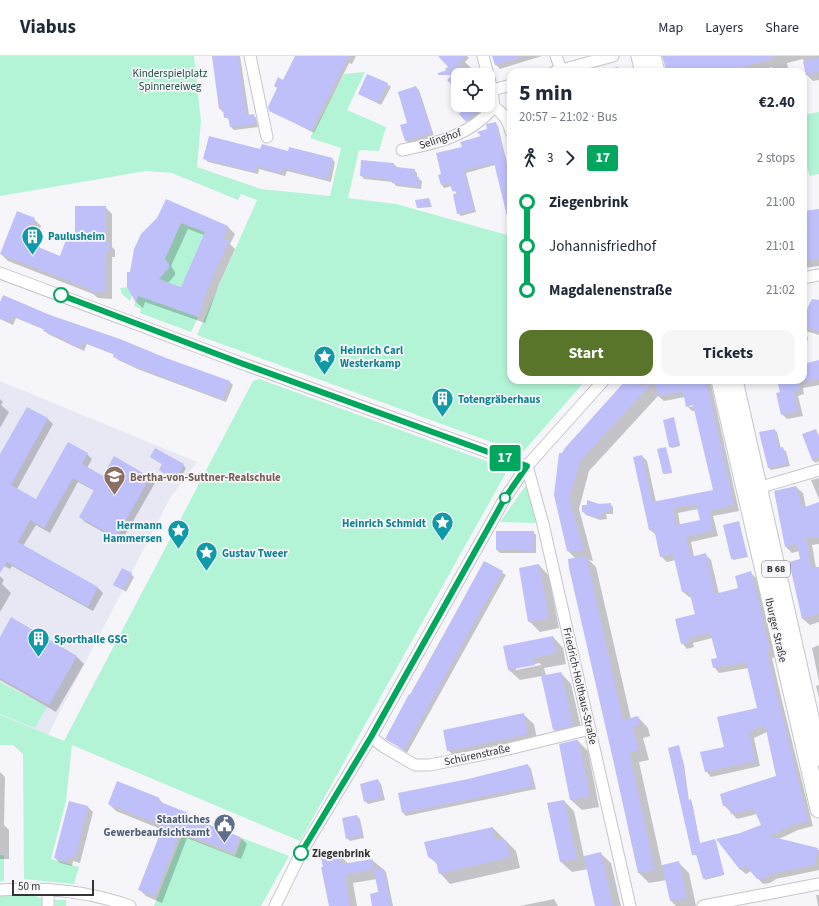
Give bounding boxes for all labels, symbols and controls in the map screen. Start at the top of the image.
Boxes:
text: Viabus [20,14,76,41]
text: Map [658,18,683,38]
text: Layers [705,18,743,38]
text: Share [765,18,799,38]
park label: Kinderspielplatz Spinnereiweg [133,66,208,94]
map controls [451,68,495,112]
button: locate [451,68,495,112]
text: 5 min [519,77,573,109]
text: €2.40 [759,92,795,113]
text: 20:57 – 21:02 · Bus [519,108,617,126]
street label: Selinghof [417,125,464,153]
icon: walk [519,147,541,169]
icon: forward [559,147,581,169]
text: 17 [595,148,610,168]
text: 3 [547,149,553,167]
text: 2 stops [757,149,795,167]
text: Ziegenbrink [549,192,628,213]
text: 21:00 [766,193,795,211]
building icon: Paulusheim [19,223,45,256]
place label: Paulusheim [48,229,105,244]
text: Johannisfriedhof [549,236,656,257]
text: 21:01 [766,237,795,255]
text: Magdalenenstraße [549,280,672,301]
text: 21:02 [766,281,795,299]
unlabelled marker [53,287,69,303]
button: Start [519,330,653,376]
button: Tickets [661,330,795,376]
place icon: Heinrich Carl Westerkamp [312,343,338,376]
place label: Heinrich Carl Westerkamp [340,343,404,371]
building icon: Totengräberhaus [429,386,455,419]
place label: Totengräberhaus [458,392,541,407]
line badge: 17 [487,445,523,471]
text: 17 [498,448,512,468]
school or university icon: Bertha-von-Suttner-Realschule [101,464,127,497]
place label: Bertha-von-Suttner-Realschule [130,470,281,485]
unlabelled marker [499,492,511,504]
place icon: Heinrich Schmidt [429,510,455,543]
place label: Heinrich Schmidt [342,516,427,531]
place label: Hermann Hammersen [103,518,162,546]
place icon: Hermann Hammersen [165,518,191,551]
place icon: Gustav Tweer [194,540,220,573]
place label: Gustav Tweer [222,546,288,561]
road number: B 68 [762,561,790,577]
street label: Iburger Straße [761,596,791,664]
building icon: Sporthalle GSG [25,626,51,659]
street label: Friedrich-Holthaus-Straße [559,626,601,746]
place label: Sporthalle GSG [54,632,128,647]
street label: Schürenstraße [443,741,512,769]
place label: Staatliches Gewerbeaufsichtsamt [103,812,211,840]
public building icon: Staatliches Gewerbeaufsichtsamt [212,812,238,845]
marker: Ziegenbrink [293,845,309,861]
place label: Ziegenbrink [312,846,370,861]
scale bar [12,878,94,897]
text: 50 m [18,879,40,894]

